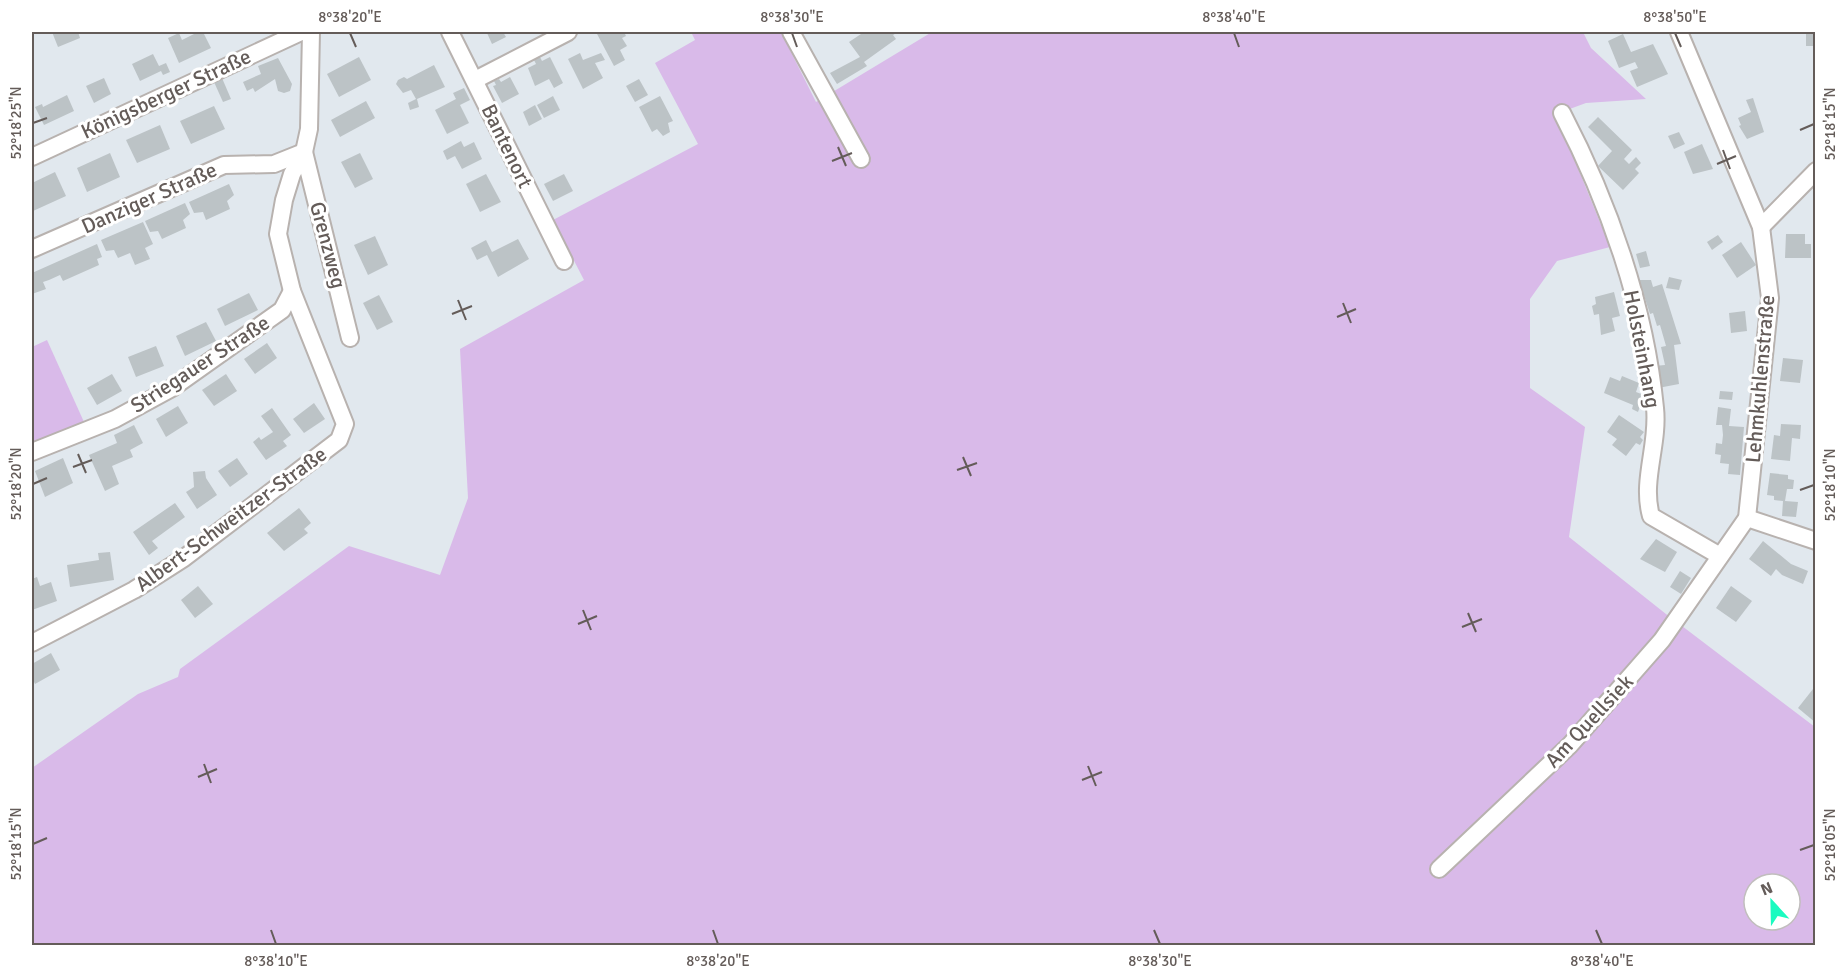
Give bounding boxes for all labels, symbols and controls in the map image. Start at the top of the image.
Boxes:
text: 8°38'20"E [318,8,382,26]
text: 8°38'30"E [760,8,824,26]
text: 8°38'40"E [1202,8,1266,26]
text: 8°38'50"E [1643,8,1707,26]
street label: Königsberger Straße [77,43,255,145]
text: 52°18'25"N [7,86,25,160]
text: 52°18'15"N [1821,87,1839,161]
street label: Bantenort [476,100,538,192]
street label: Danziger Straße [77,157,221,239]
street label: Grenzweg [304,199,352,291]
street label: Holsteinhang [1618,288,1666,410]
street label: Lehmkuhlenstraße [1740,294,1780,464]
street label: Striegauer Straße [126,309,274,419]
street label: Albert-Schweitzer-Straße [130,441,332,597]
text: 52°18'20"N [7,447,25,521]
text: 52°18'10"N [1821,448,1839,522]
street label: Am Quellsiek [1539,669,1639,773]
text: 52°18'15"N [7,807,25,881]
text: 52°18'05"N [1821,808,1839,882]
north arrow [1742,872,1802,932]
text: N [1758,878,1776,900]
text: 8°38'10"E [244,952,308,970]
text: 8°38'20"E [686,952,750,970]
text: 8°38'30"E [1128,952,1192,970]
text: 8°38'40"E [1570,952,1634,970]

